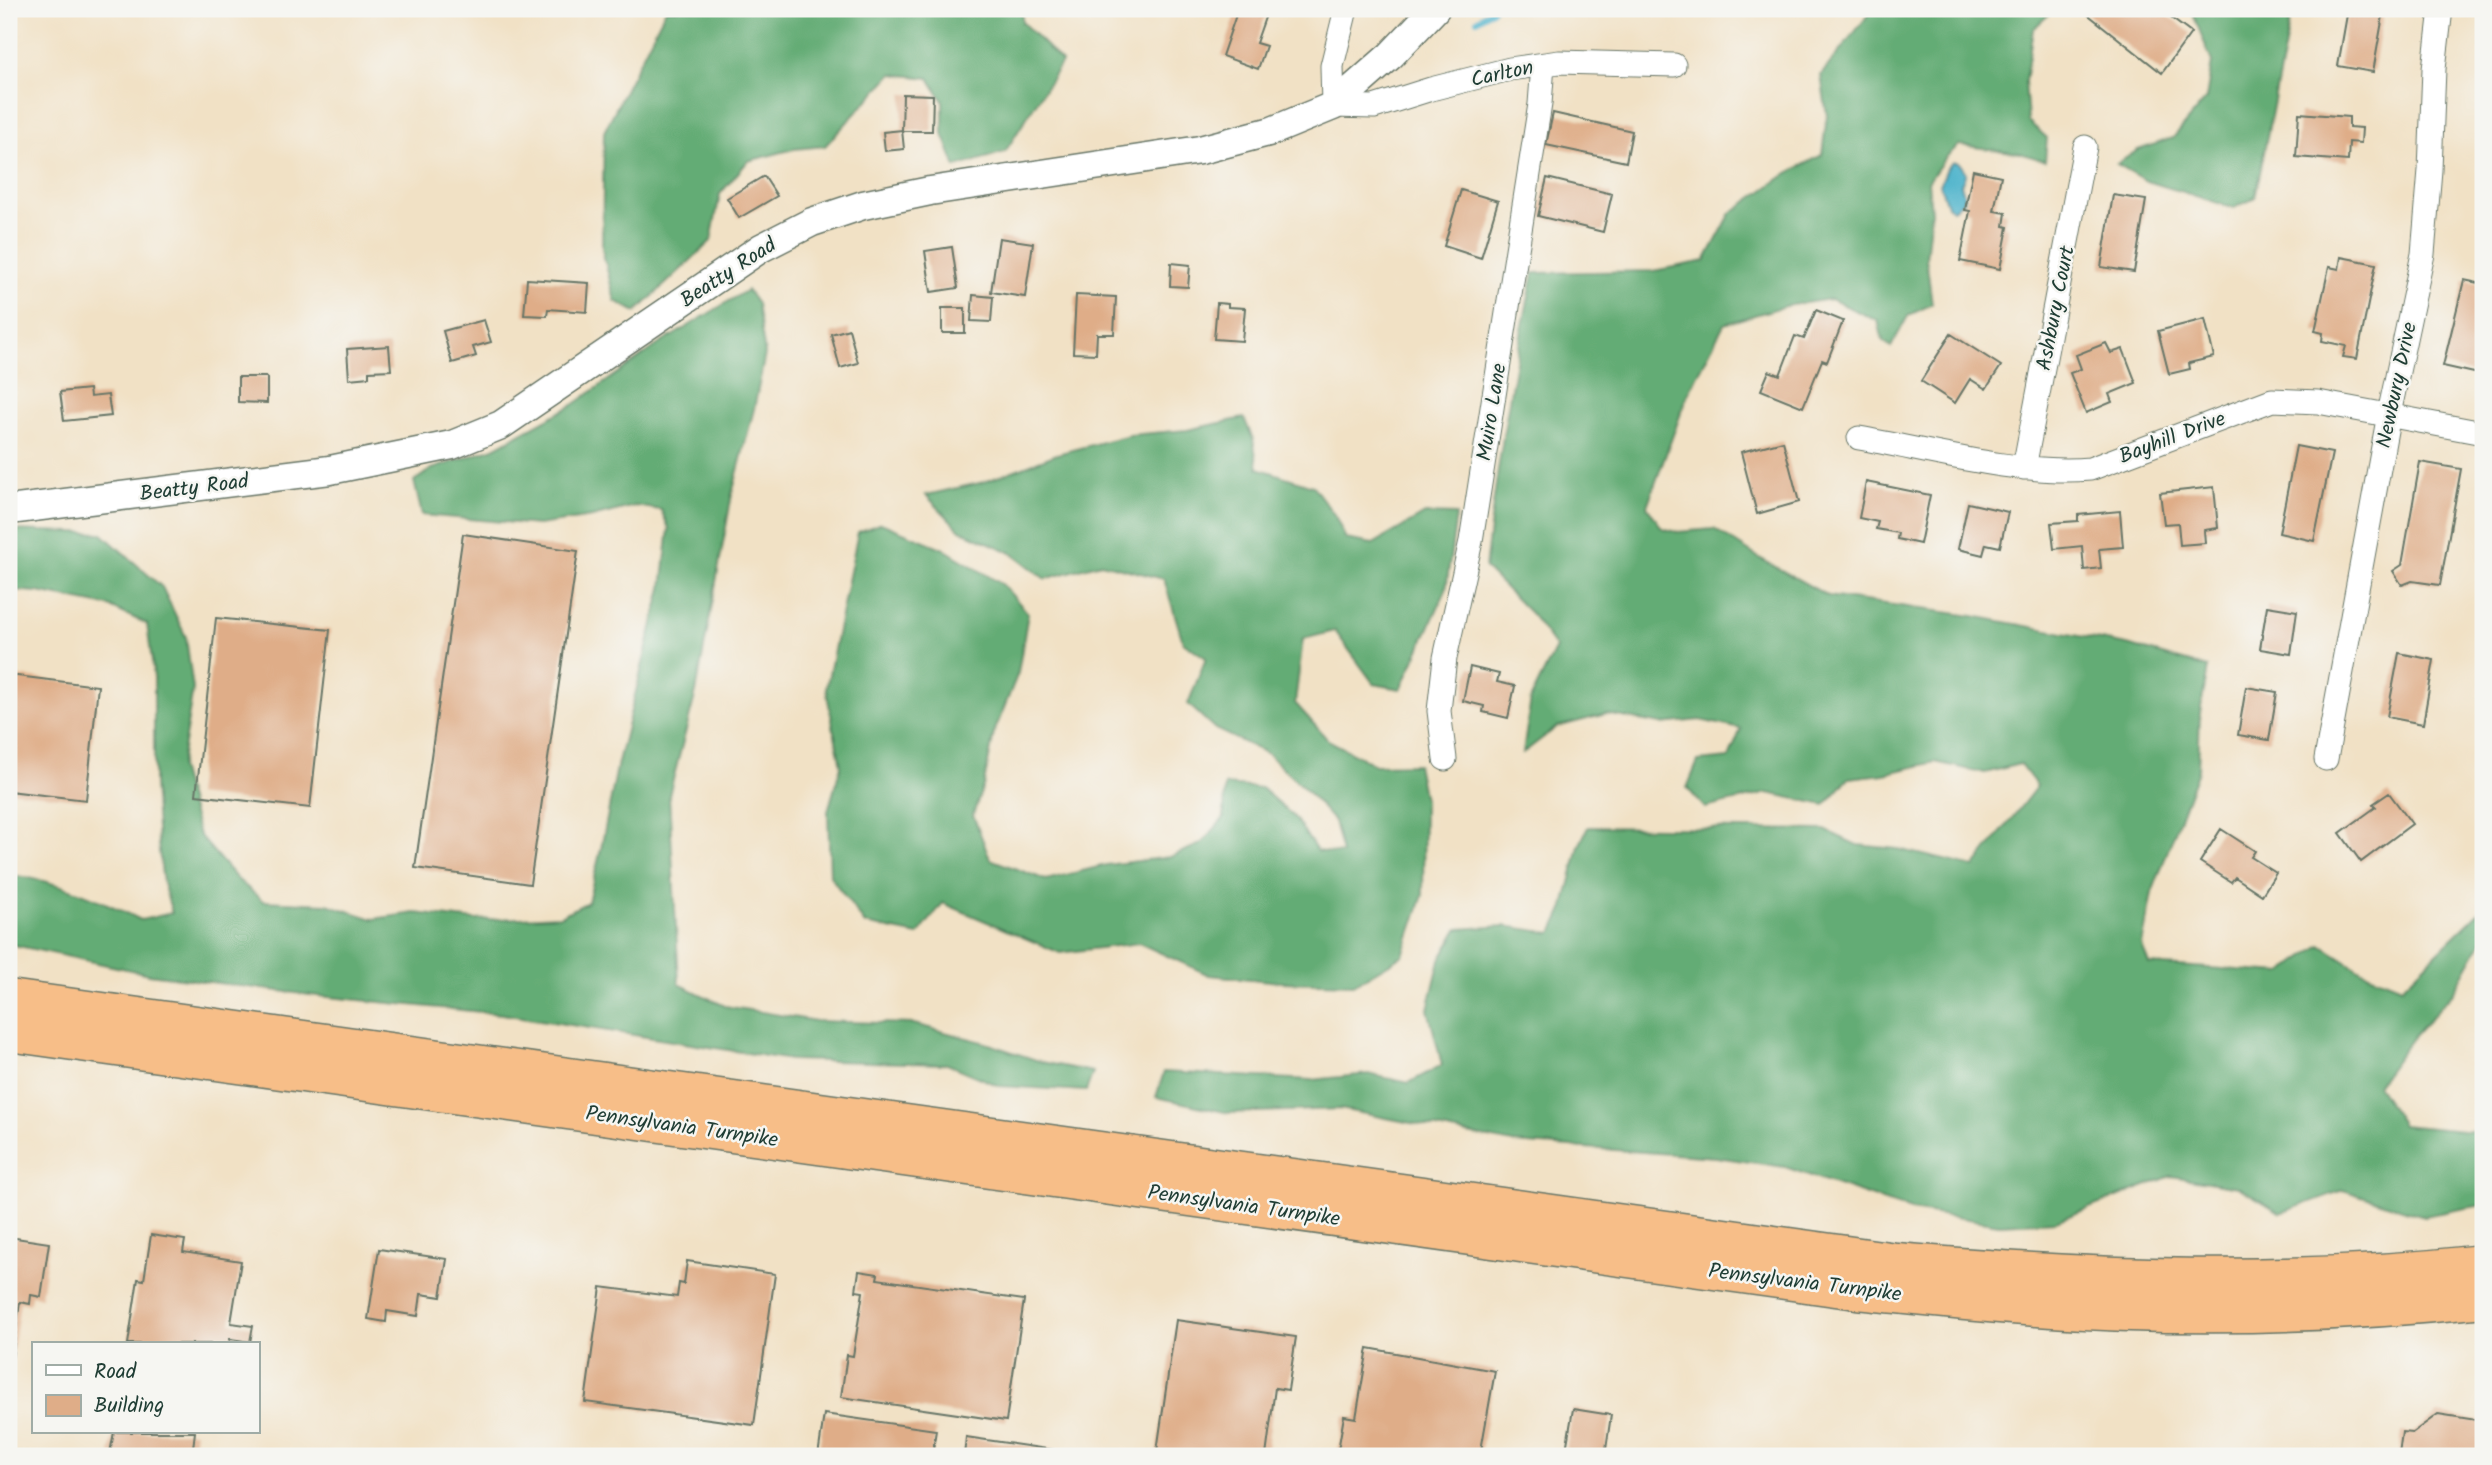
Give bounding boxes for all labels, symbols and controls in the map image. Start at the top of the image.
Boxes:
street label: Carlton [1468,52,1537,97]
street label: Beatty Road [674,229,784,317]
street label: Ashbury Court [2028,242,2085,374]
street label: Newbury Drive [2368,319,2427,451]
street label: Muiro Lane [1468,360,1517,463]
street label: Bayhill Drive [2114,403,2231,474]
street label: Beatty Road [138,465,251,512]
street label: Pennsylvania Turnpike [583,1098,781,1157]
street label: Pennsylvania Turnpike [1145,1177,1343,1236]
street label: Pennsylvania Turnpike [1706,1255,1904,1312]
legend [32,1342,259,1434]
text: Road [94,1356,137,1389]
text: Building [94,1390,164,1423]

